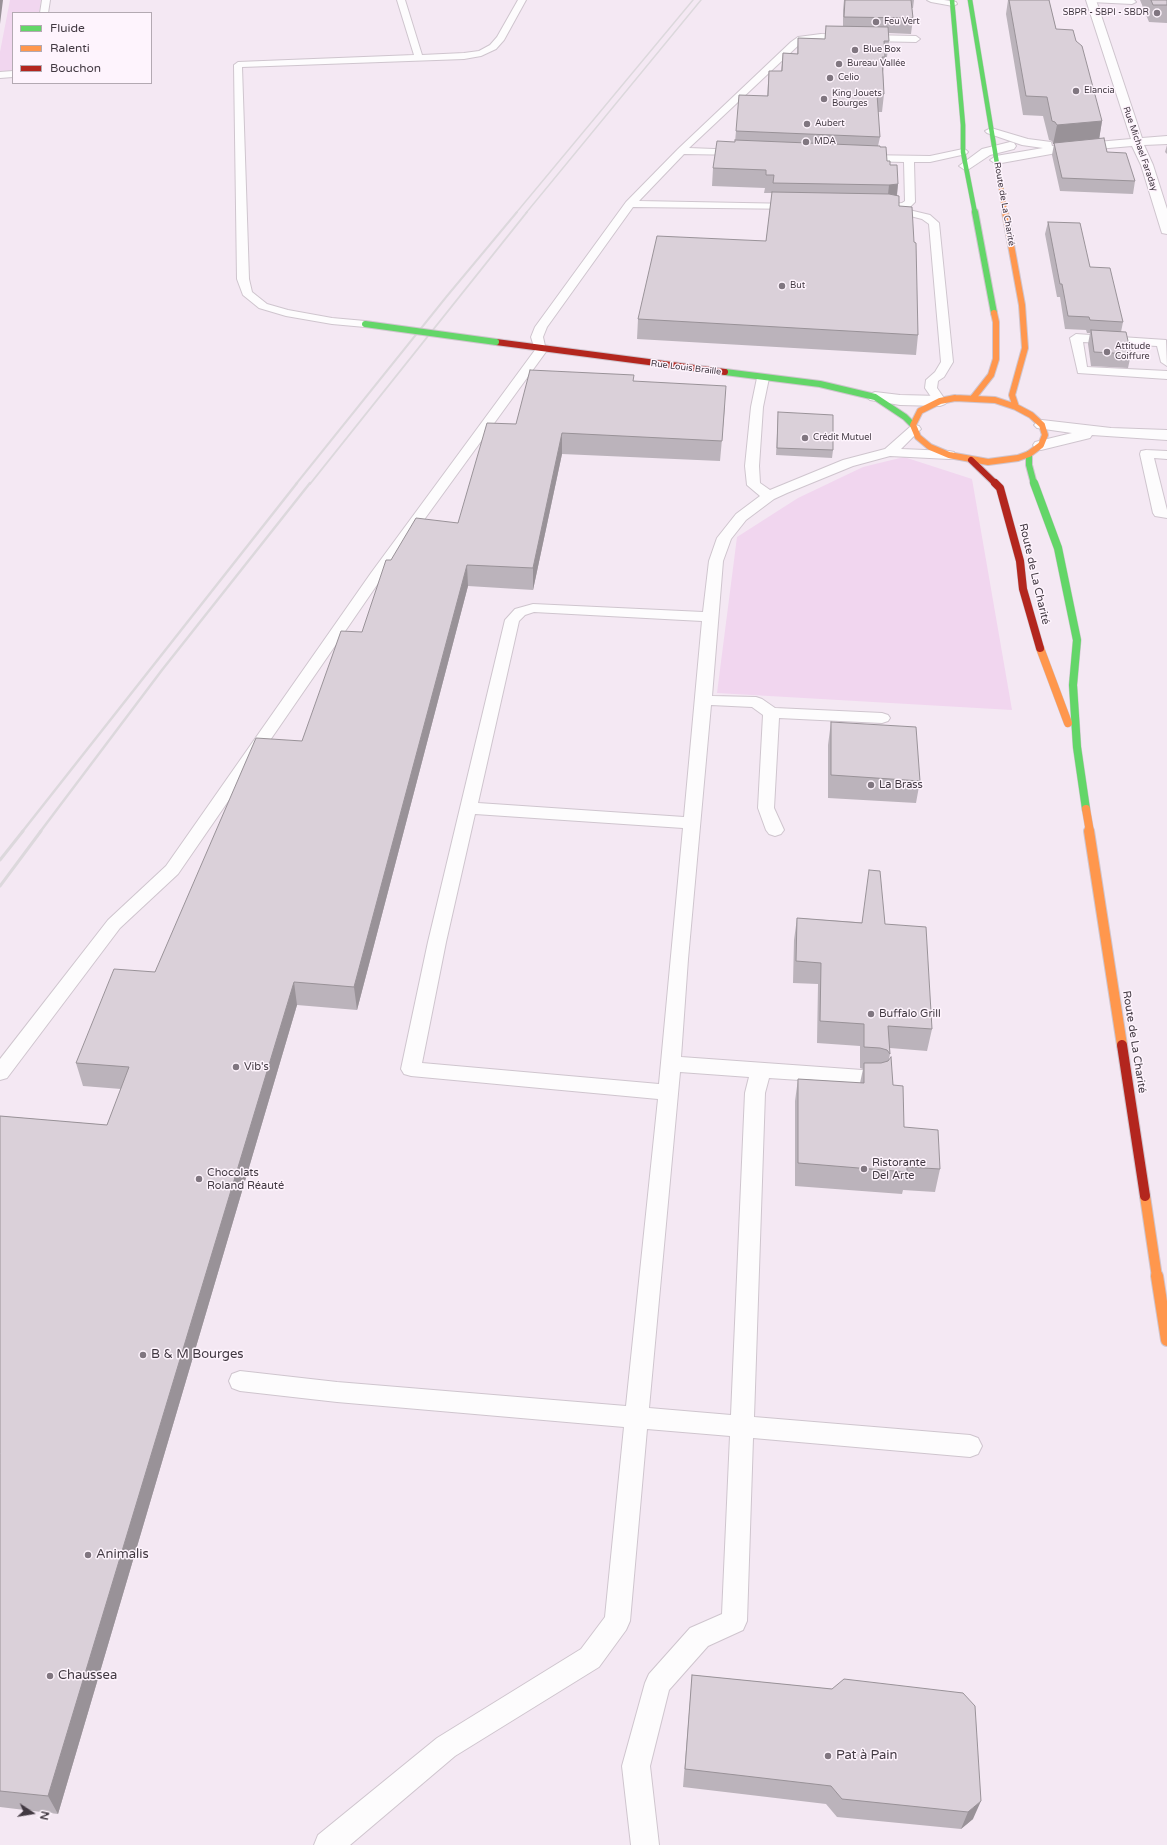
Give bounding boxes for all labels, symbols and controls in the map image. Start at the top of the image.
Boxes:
place label: SBPR - SBPI - SBDR [1063,8,1149,18]
marker: SBPR - SBPI - SBDR [1152,8,1162,18]
legend [12,12,152,84]
marker: Feu Vert [871,17,881,27]
place label: Feu Vert [884,17,920,27]
text: Fluide [50,21,85,35]
text: Ralenti [50,41,90,55]
marker: Blue Box [850,45,860,55]
place label: Blue Box [863,45,901,55]
marker: Bureau Vallée [834,59,844,69]
place label: Bureau Vallée [847,59,905,69]
text: Bouchon [50,61,101,75]
marker: Celio [825,73,835,83]
place label: Celio [838,73,859,83]
marker: Elancia [1071,86,1081,96]
place label: Elancia [1084,86,1115,96]
place label: King Jouets Bourges [832,89,882,110]
marker: King Jouets Bourges [819,94,829,104]
street label: Rue Michael Faraday [1120,105,1160,193]
marker: Aubert [802,119,812,129]
place label: Aubert [815,119,845,129]
marker: MDA [801,137,811,147]
place label: MDA [814,137,836,147]
street label: Route de La Charité [991,161,1017,247]
marker: But [777,281,787,291]
place label: But [790,281,805,291]
place label: Attitude Coiffure [1115,342,1150,363]
marker: Attitude Coiffure [1102,347,1112,357]
street label: Rue Louis Braille [650,358,722,378]
marker: Crédit Mutuel [800,433,810,443]
place label: Crédit Mutuel [813,433,872,443]
street label: Route de La Charité [1016,522,1052,626]
place label: La Brass [879,778,923,792]
marker: La Brass [866,780,876,790]
street label: Route de La Charité [1119,990,1149,1094]
place label: Buffalo Grill [879,1007,941,1021]
marker: Buffalo Grill [866,1009,876,1019]
place label: Vib's [244,1060,269,1074]
marker: Vib's [231,1062,241,1072]
place label: Ristorante Del Arte [872,1156,926,1182]
marker: Ristorante Del Arte [859,1164,869,1174]
place label: Chocolats Roland Réauté [207,1166,284,1192]
marker: Chocolats Roland Réauté [194,1174,204,1184]
place label: B & M Bourges [151,1347,244,1363]
marker: B & M Bourges [138,1350,148,1360]
place label: Animalis [96,1547,149,1563]
marker: Animalis [83,1550,93,1560]
place label: Chaussea [58,1668,117,1684]
marker: Chaussea [45,1671,55,1681]
place label: Pat à Pain [836,1748,897,1764]
marker: Pat à Pain [823,1751,833,1761]
north arrow [12,1793,52,1833]
text: N [37,1810,52,1821]

